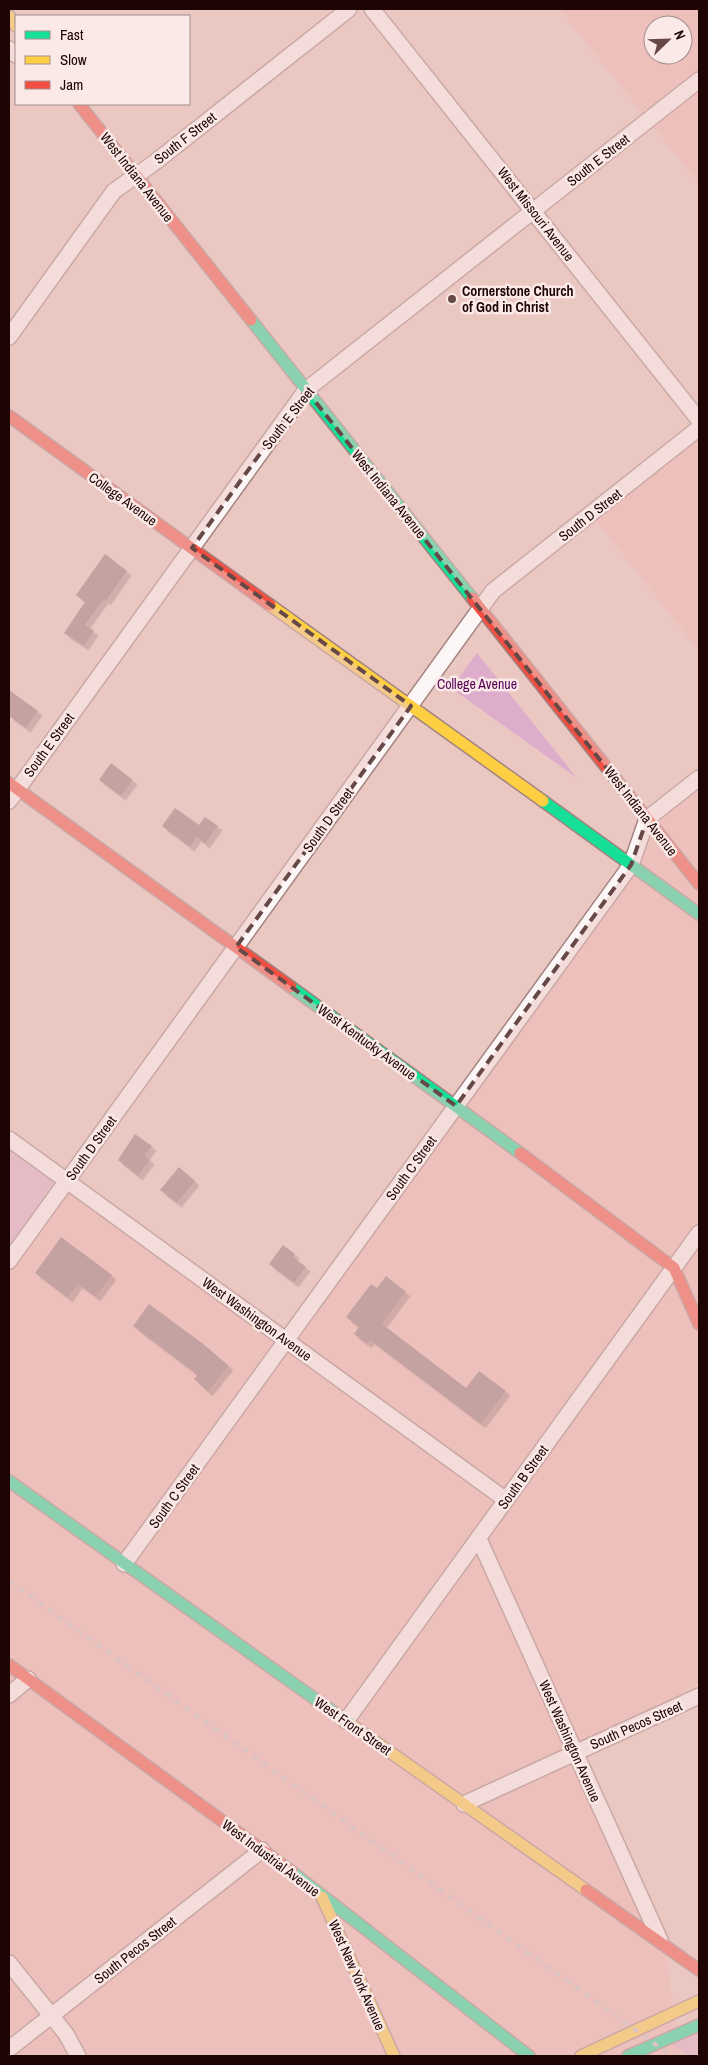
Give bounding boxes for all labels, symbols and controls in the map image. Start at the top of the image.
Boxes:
legend [15,15,190,105]
north arrow [643,15,693,65]
text: Fast [60,24,84,45]
text: N [670,28,690,42]
text: Slow [60,49,87,70]
text: Jam [60,74,83,95]
street label: South F Street [150,108,220,168]
street label: West Indiana Avenue [96,129,178,225]
street label: South E Street [563,130,633,190]
street label: West Missouri Avenue [494,163,578,265]
place label: Cornerstone Church of God in Christ [462,282,574,316]
marker: Cornerstone Church of God in Christ [446,293,458,305]
street label: South E Street [258,383,318,453]
street label: West Indiana Avenue [348,446,430,542]
street label: College Avenue [85,468,161,530]
street label: South D Street [555,485,625,545]
park label: College Avenue [437,675,517,693]
street label: South E Street [20,709,78,781]
street label: West Indiana Avenue [600,763,682,859]
street label: South D Street [299,784,357,856]
street label: West Kentucky Avenue [314,1000,420,1084]
street label: South D Street [62,1112,120,1184]
street label: South C Street [382,1132,440,1204]
street label: West Washington Avenue [199,1273,315,1365]
street label: South B Street [494,1441,552,1513]
street label: South C Street [145,1460,203,1532]
street label: West Washington Avenue [535,1677,605,1805]
street label: West Front Street [311,1693,395,1759]
street label: South Pecos Street [587,1697,685,1753]
street label: West Industrial Avenue [219,1815,323,1901]
street label: South Pecos Street [90,1912,180,1988]
street label: West New York Avenue [325,1917,389,2033]

